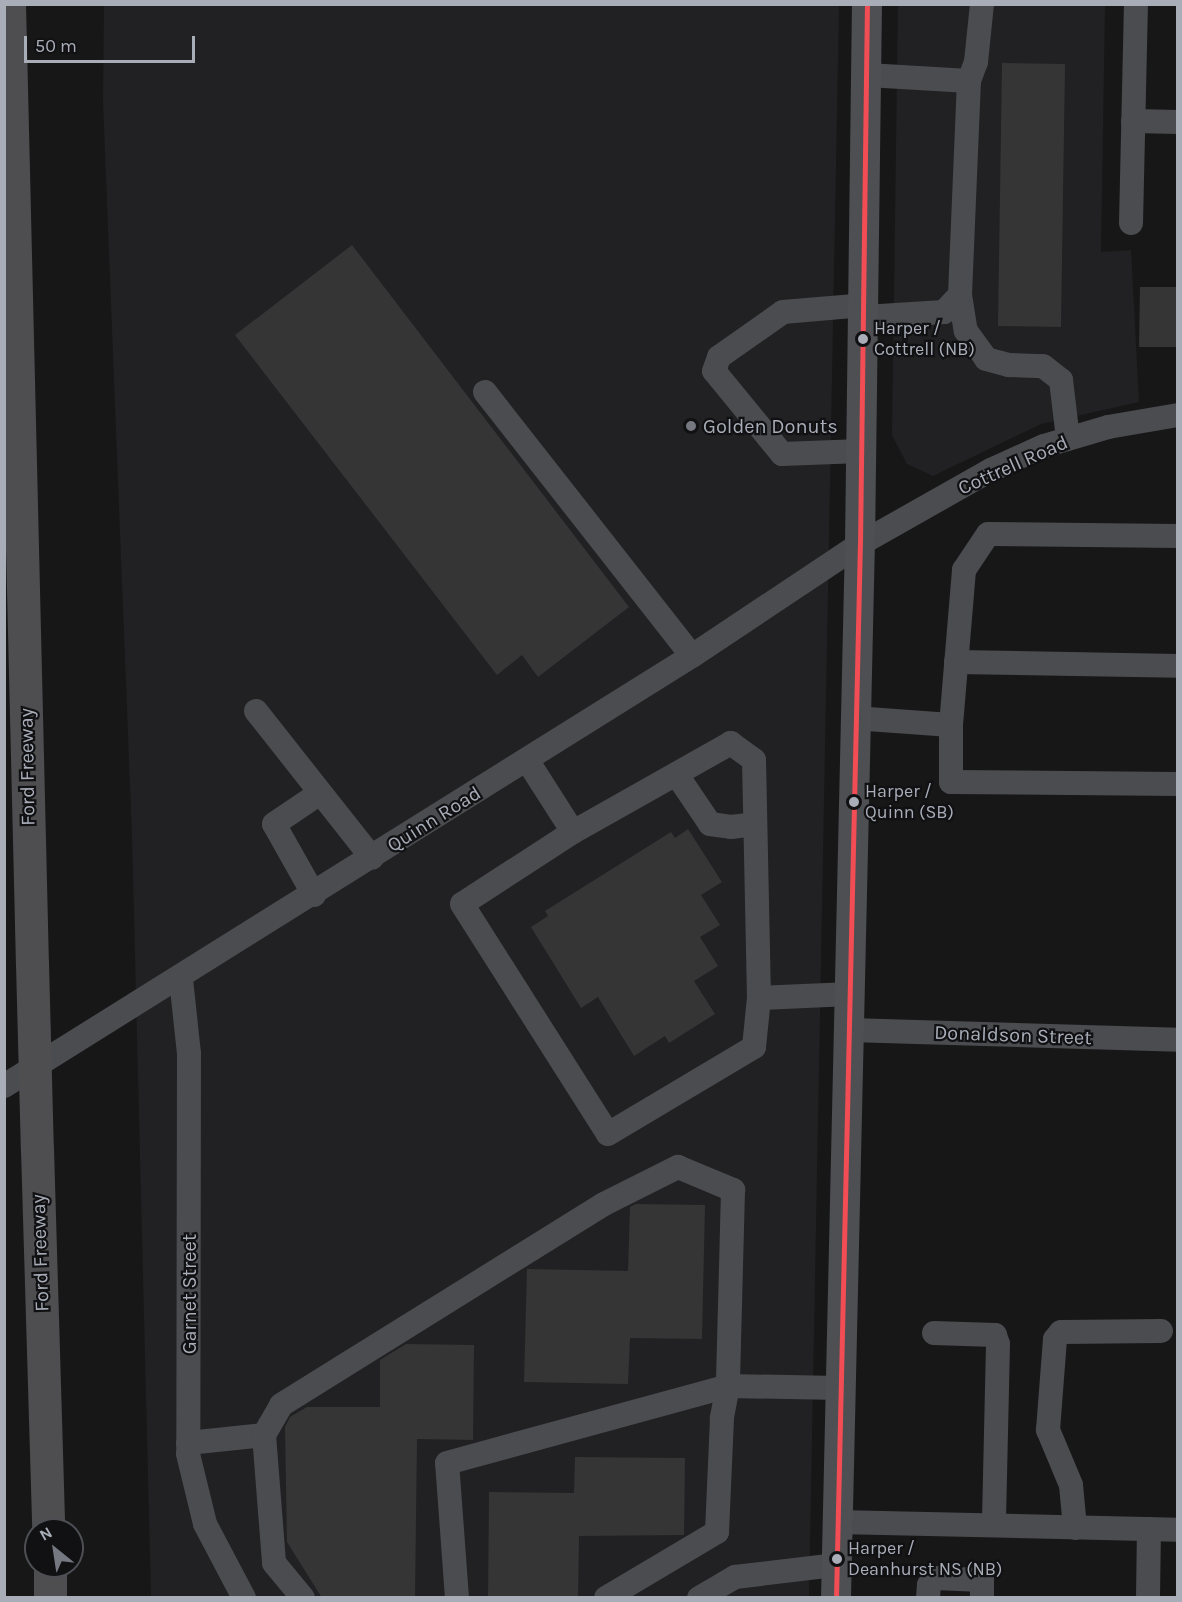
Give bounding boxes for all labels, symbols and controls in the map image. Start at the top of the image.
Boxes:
scale bar [27,24,198,62]
text: 50 m [35,35,77,57]
place label: Harper / Cottrell (NB) [874,318,975,360]
marker: Harper / Cottrell (NB) [857,333,869,345]
place label: Golden Donuts [703,414,838,438]
marker: Golden Donuts [684,419,698,433]
street label: Cottrell Road [954,430,1072,500]
street label: Ford Freeway [14,708,40,826]
street label: Quinn Road [383,781,485,857]
place label: Harper / Quinn (SB) [865,781,954,824]
marker: Harper / Quinn (SB) [848,796,860,808]
street label: Donaldson Street [934,1020,1092,1050]
street label: Ford Freeway [26,1194,54,1312]
street label: Garnet Street [177,1234,201,1354]
north arrow [24,1518,84,1578]
text: N [36,1523,55,1545]
place label: Harper / Deanhurst NS (NB) [848,1538,1002,1580]
marker: Harper / Deanhurst NS (NB) [831,1553,843,1565]

